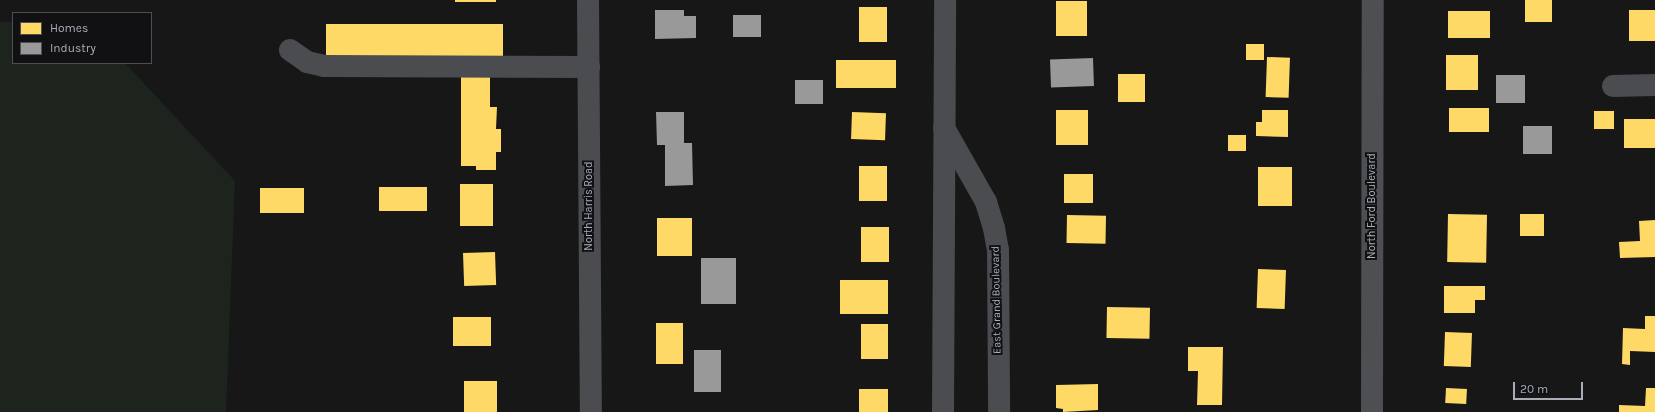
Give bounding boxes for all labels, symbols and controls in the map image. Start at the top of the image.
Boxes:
legend [12,12,152,64]
text: Homes [50,21,88,35]
text: Industry [50,41,96,55]
street label: North Ford Boulevard [1365,153,1379,259]
street label: North Harris Road [582,161,596,251]
street label: East Grand Boulevard [989,246,1005,354]
scale bar [1515,374,1585,400]
text: 20 m [1520,382,1548,396]

